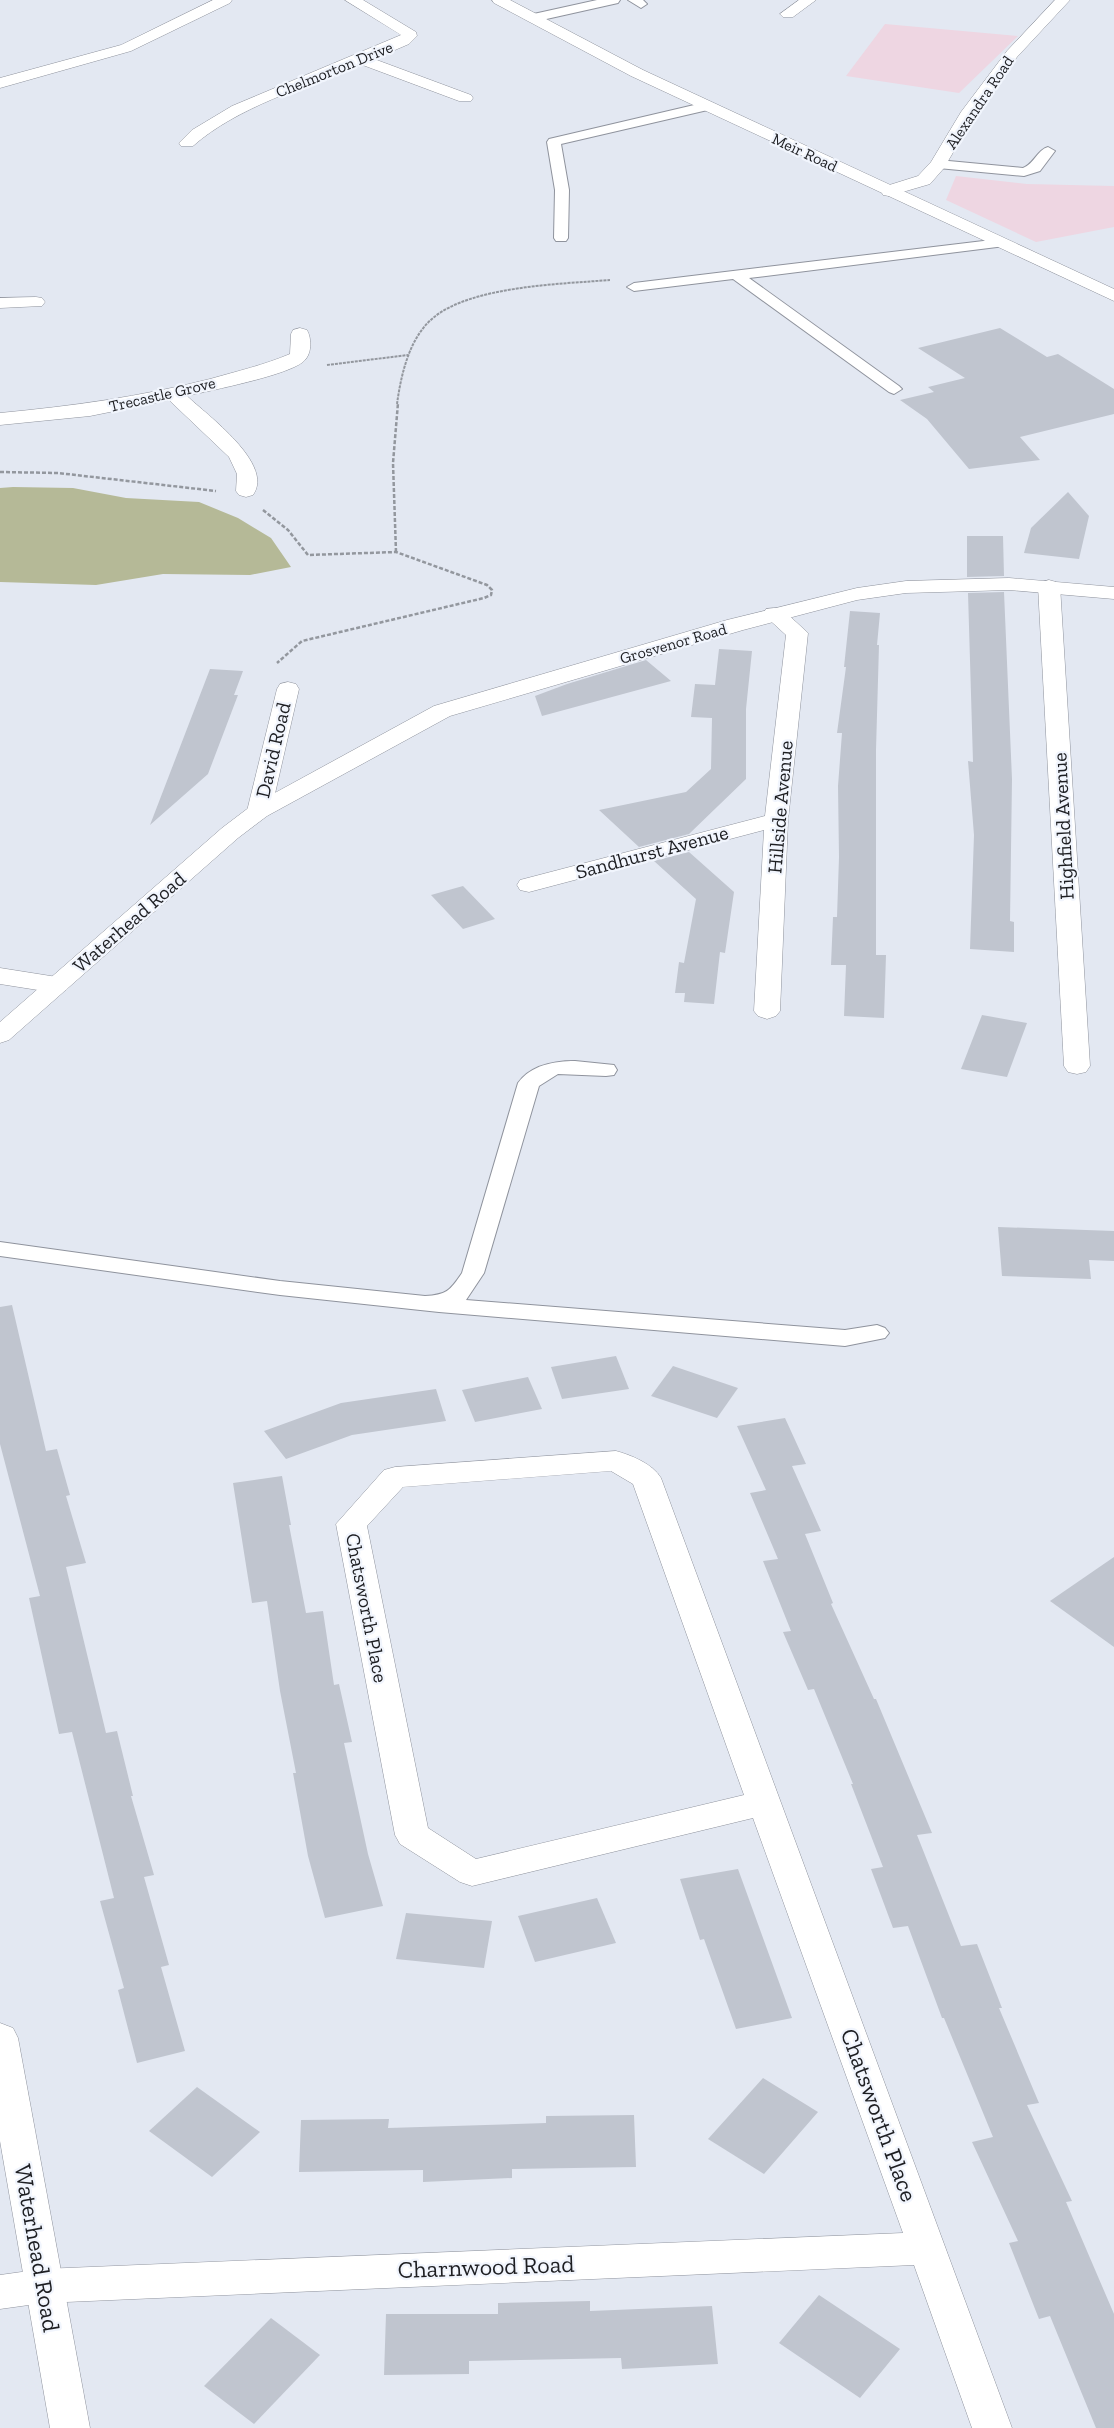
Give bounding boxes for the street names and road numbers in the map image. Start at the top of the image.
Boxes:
street label: Chelmorton Drive [273,37,395,102]
street label: Alexandra Road [941,52,1018,153]
street label: Meir Road [769,129,841,176]
street label: Trecastle Grove [107,373,217,416]
street label: Grosvenor Road [618,619,729,668]
street label: David Road [250,700,296,800]
street label: Hillside Avenue [762,740,798,874]
street label: Highfield Avenue [1047,752,1079,900]
street label: Sandhurst Avenue [573,820,731,884]
street label: Waterhead Road [68,867,190,977]
street label: Chatsworth Place [341,1531,393,1685]
street label: Chatsworth Place [835,2024,924,2205]
street label: Waterhead Road [8,2162,66,2334]
street label: Charnwood Road [397,2249,575,2284]

